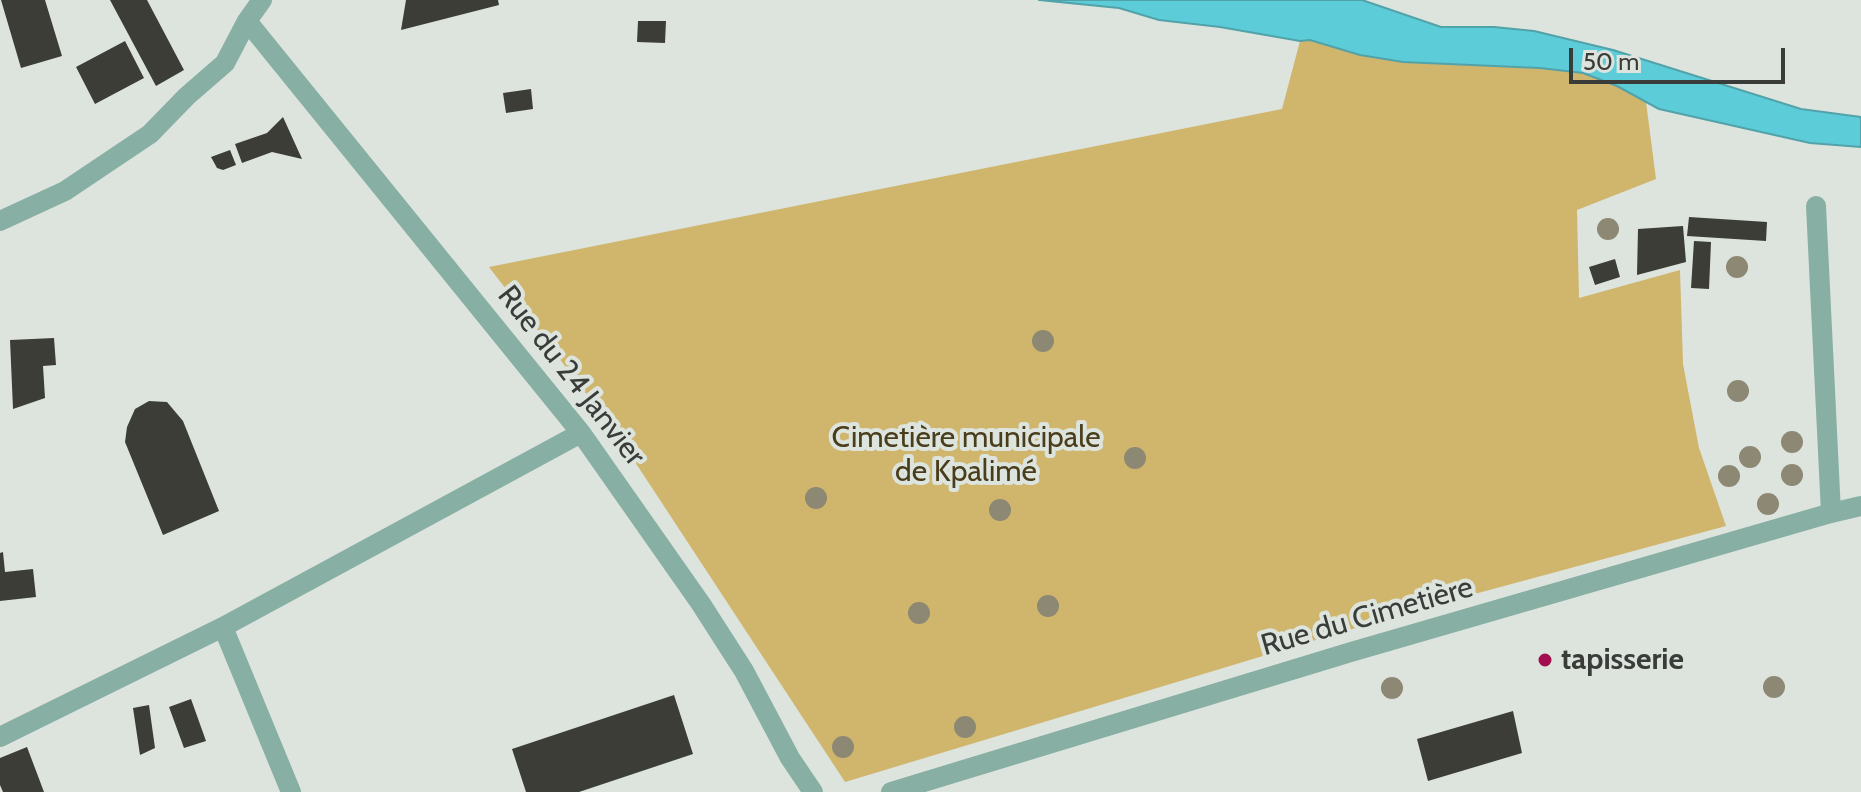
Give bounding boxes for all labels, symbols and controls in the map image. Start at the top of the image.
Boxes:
scale bar [1573,32,1789,82]
text: 50 m [1583,47,1639,76]
street label: Rue du 24 Janvier [490,279,652,473]
park label: Cimetière municipale de Kpalimé [831,420,1101,490]
street label: Rue du Cimetière [1257,570,1477,664]
place label: tapisserie [1561,642,1684,678]
marker: tapisserie [1536,651,1554,669]

